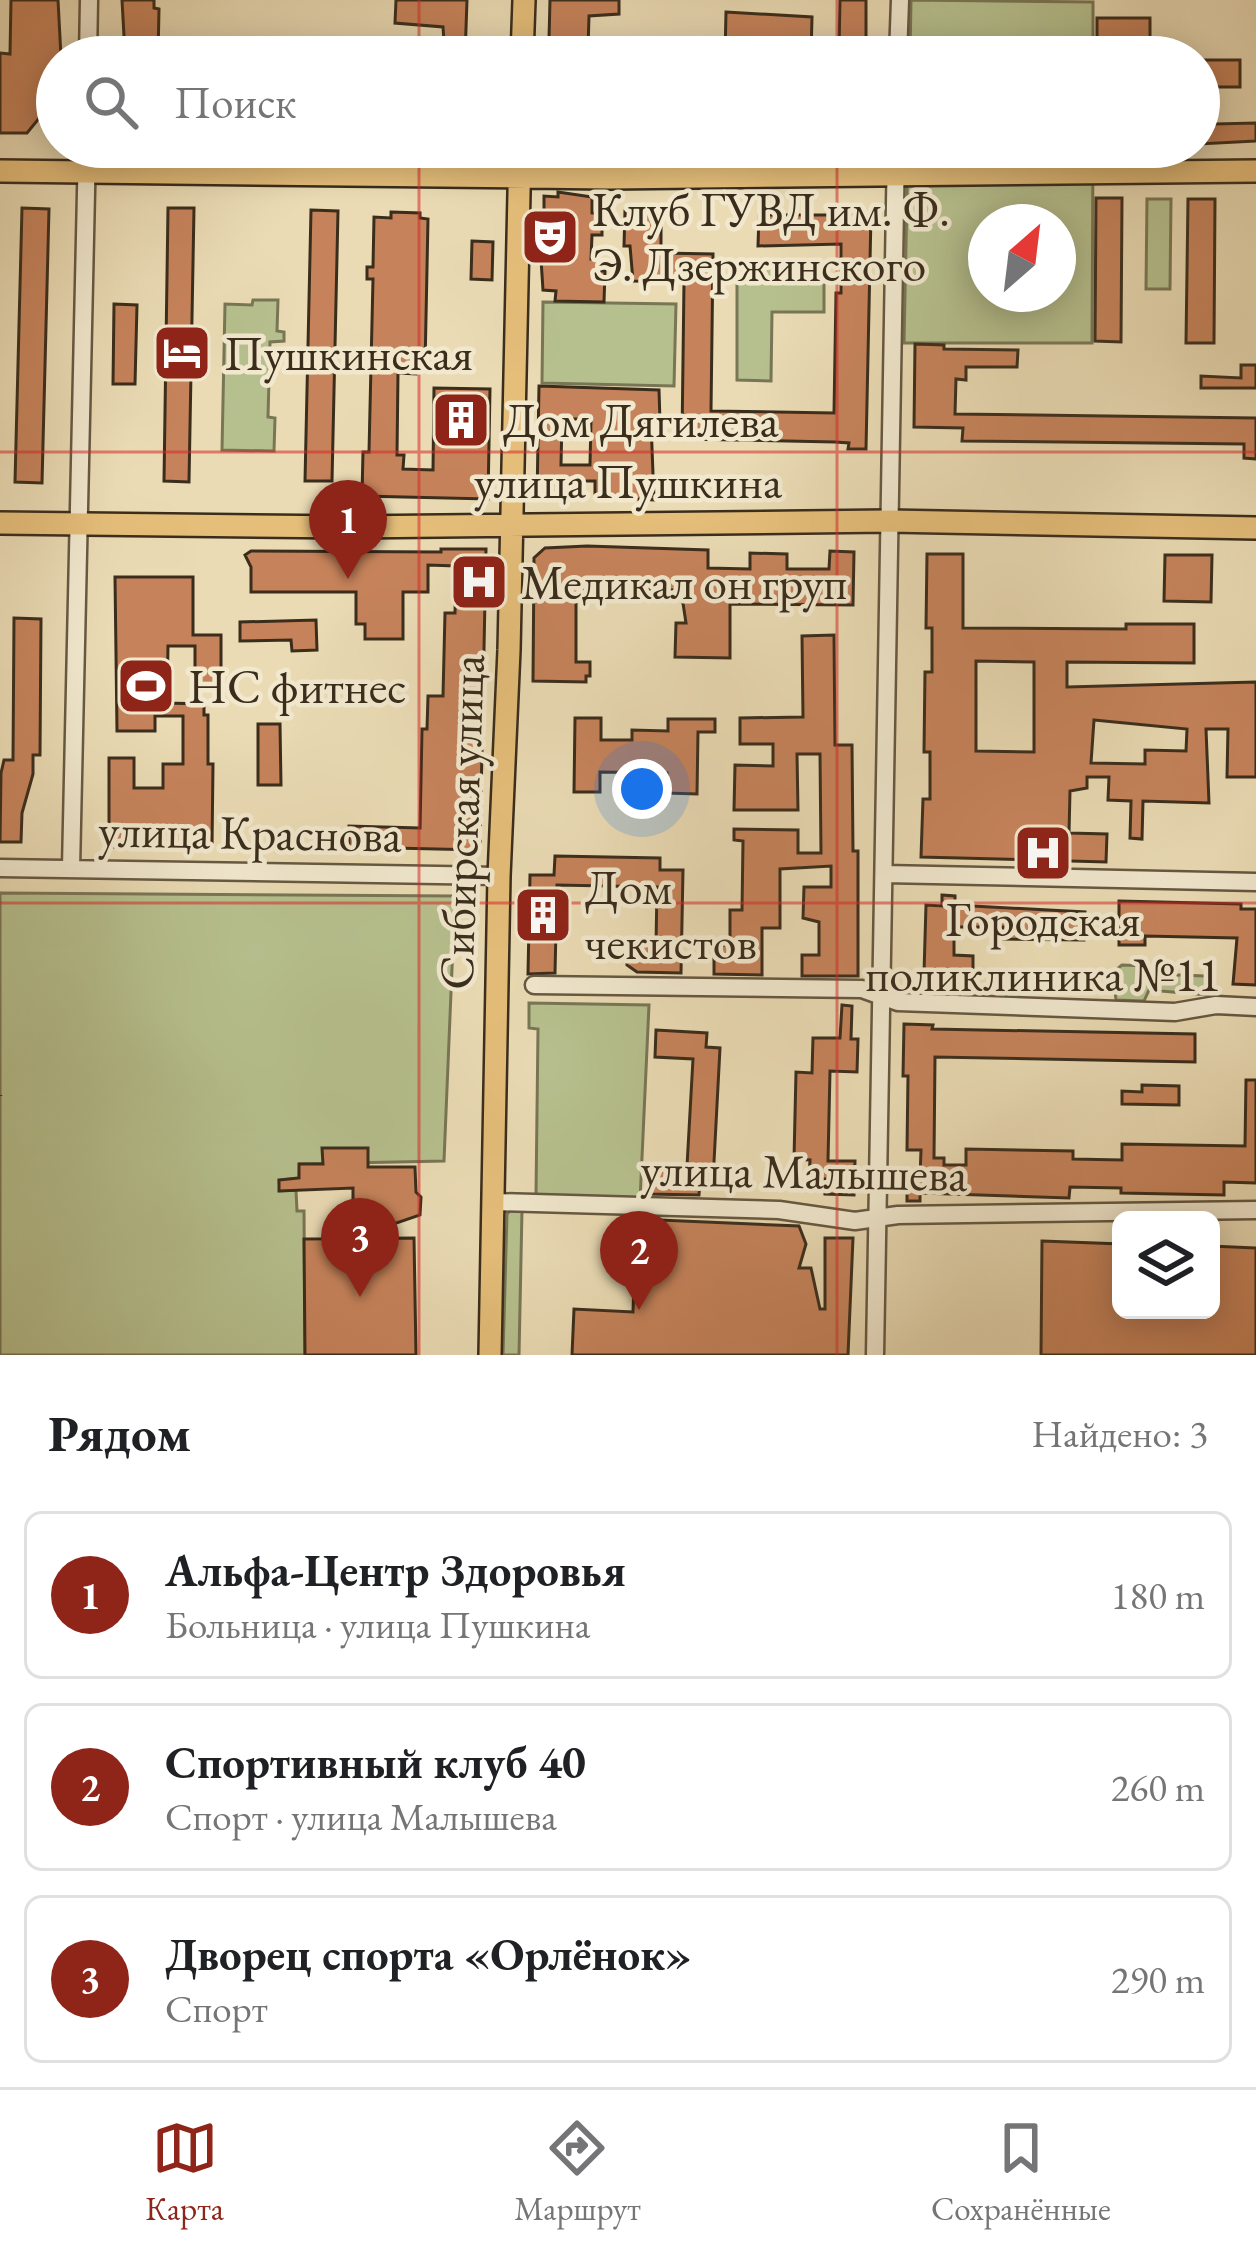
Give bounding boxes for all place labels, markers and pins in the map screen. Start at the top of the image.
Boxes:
place label: Клуб ГУВД им. Ф. Э. Дзержинского [592,178,950,295]
theatre icon: Клуб ГУВД им. Ф. Э. Дзержинского [519,206,581,268]
hotel icon: Пушкинская [151,322,213,384]
place label: Пушкинская [224,322,473,384]
building icon: Дом Дягилева [430,389,492,451]
place label: Дом Дягилева [503,389,780,451]
pin: 1 [309,480,387,579]
hospital icon: Медикал он груп [448,551,510,613]
place label: Медикал он груп [521,551,848,613]
sports icon: НС фитнес [115,655,177,717]
place label: НС фитнес [188,655,406,717]
hospital icon: Городская поликлиника №11 [1012,822,1074,884]
place label: Дом чекистов [585,856,757,973]
building icon: Дом чекистов [512,884,574,946]
place label: Городская поликлиника №11 [865,888,1221,1005]
pin: 3 [321,1198,399,1297]
pin: 2 [600,1211,678,1310]

